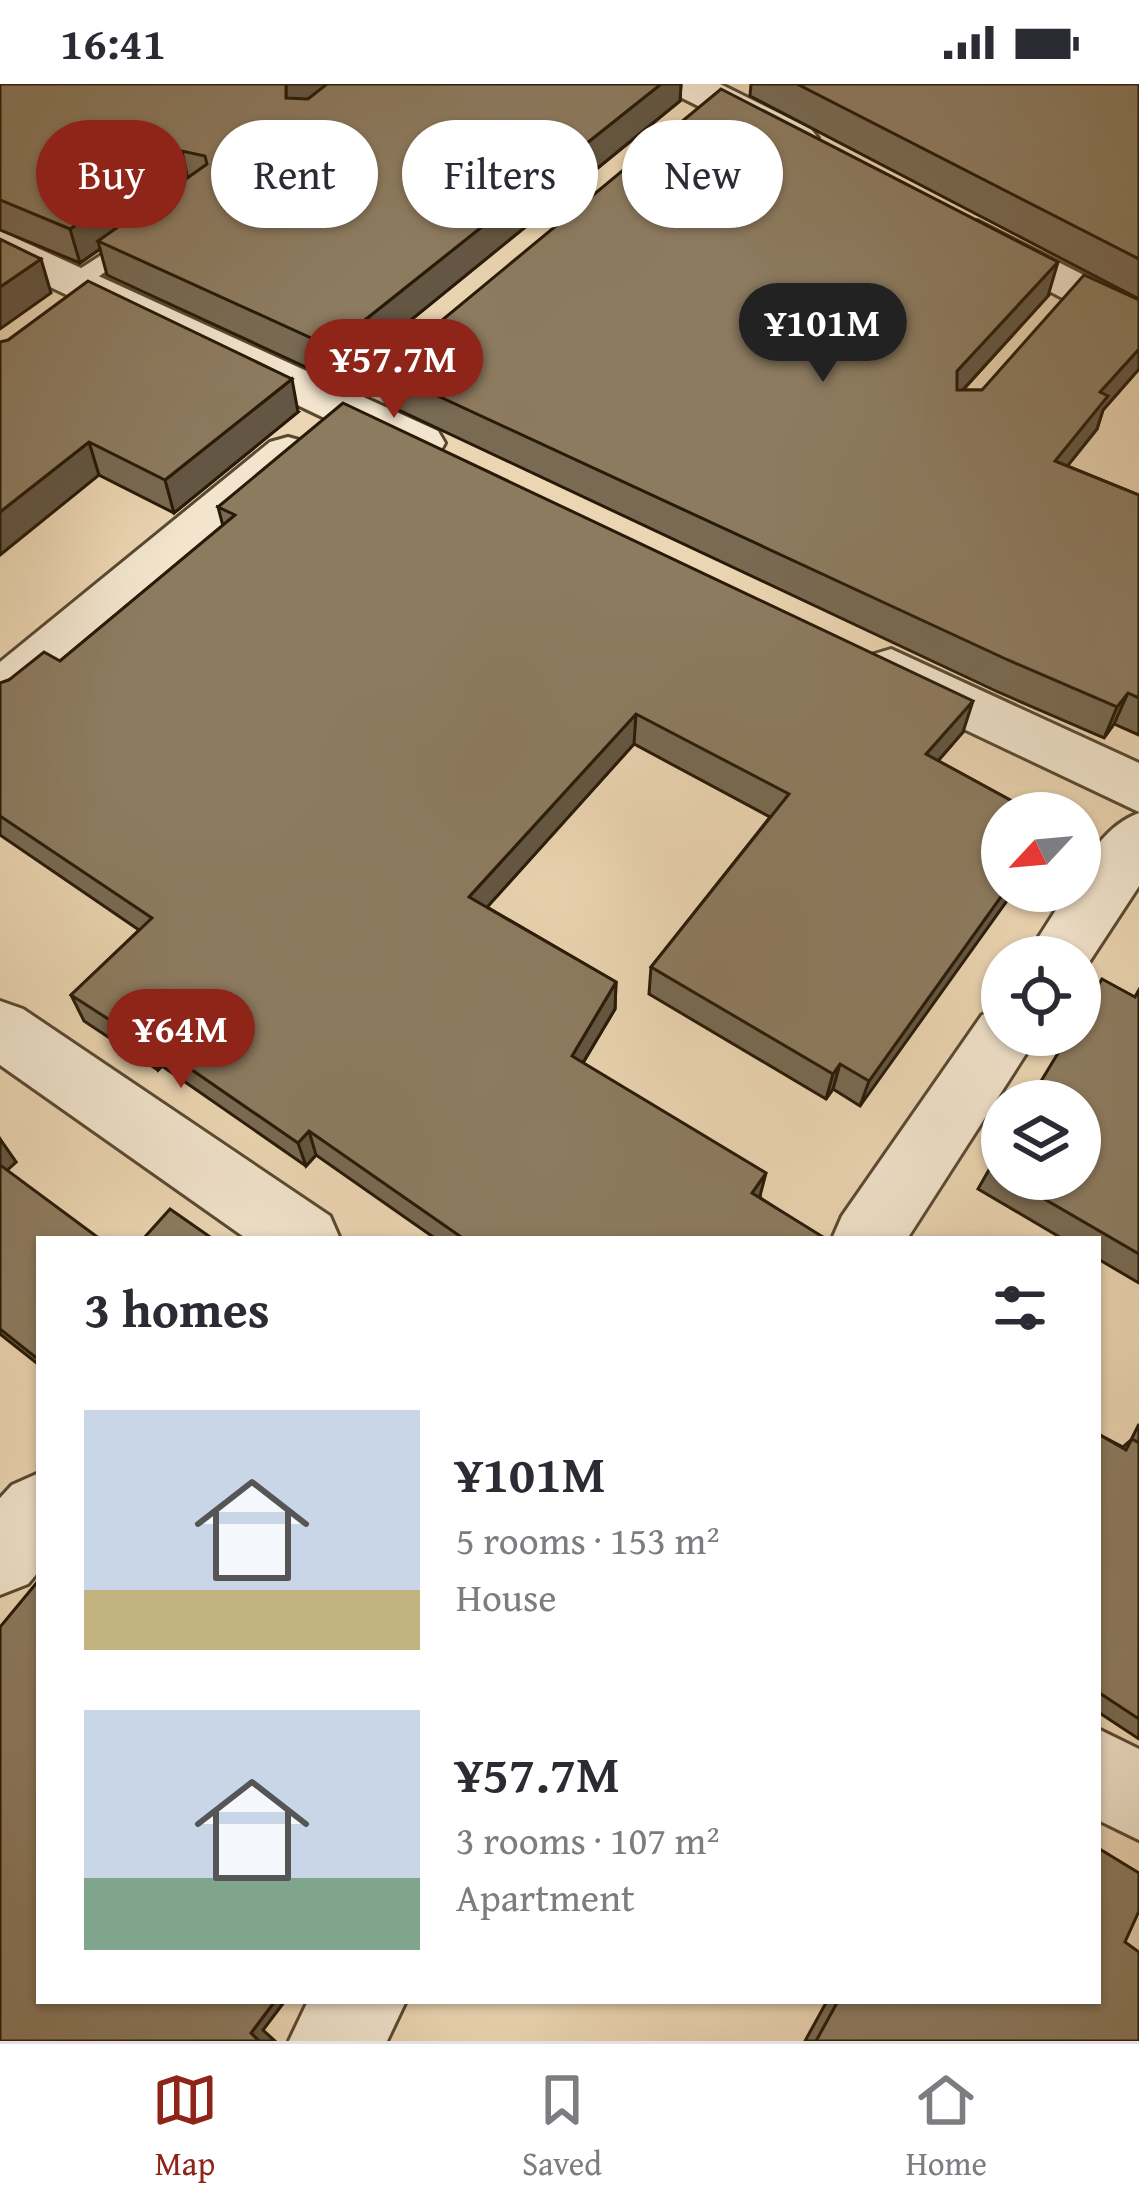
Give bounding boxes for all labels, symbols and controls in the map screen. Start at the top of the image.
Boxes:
text: 16:41 [60,10,166,75]
chip: Buy [36,120,187,228]
chip: Rent [211,120,378,228]
chip: Filters [402,120,598,228]
chip: New [622,120,783,228]
pin: ¥101M [739,283,907,385]
text: ¥101M [766,293,880,350]
pin: ¥57.7M [296,319,492,421]
text: ¥57.7M [331,329,457,386]
north arrow [981,792,1101,912]
map controls [981,792,1101,1200]
button: locate [981,936,1101,1056]
pin: ¥64M [110,989,252,1091]
text: ¥64M [134,999,228,1056]
button: layers [981,1080,1101,1200]
text: 3 homes [84,1271,270,1346]
icon: filters [987,1275,1053,1341]
text: ¥101M [456,1436,606,1511]
icon: home [180,1458,324,1602]
text: 5 rooms · 153 m² [456,1511,720,1568]
text: House [456,1568,557,1625]
text: ¥57.7M [456,1736,620,1811]
icon: home [180,1758,324,1902]
text: 3 rooms · 107 m² [456,1811,720,1868]
text: Apartment [456,1868,635,1925]
tab: Map [152,2067,218,2187]
tab: Saved [522,2067,602,2187]
tab: Home [906,2067,987,2187]

